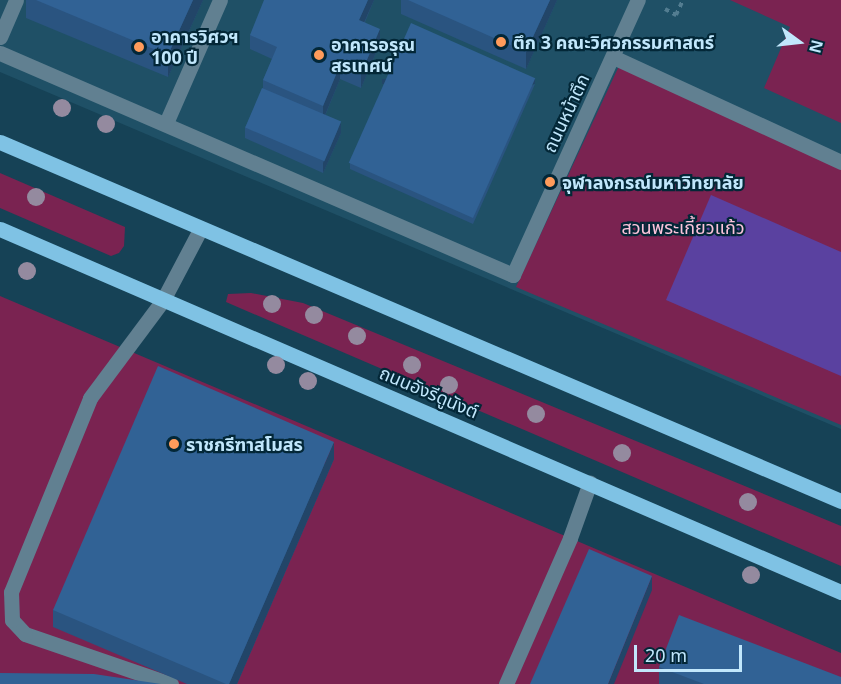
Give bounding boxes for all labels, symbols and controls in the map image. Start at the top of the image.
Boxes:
north arrow [769,12,829,72]
place label: อาคารวิศวฯ 100 ปี [151,26,238,68]
place label: ตึก 3 คณะวิศวกรรมศาสตร์ [513,31,714,53]
place label: อาคารอรุณ สรเทศน์ [331,34,415,76]
marker: ตึก 3 คณะวิศวกรรมศาสตร์ [494,35,508,49]
text: N [804,38,829,56]
marker: อาคารวิศวฯ 100 ปี [132,40,146,54]
marker: อาคารอรุณ สรเทศน์ [312,48,326,62]
street label: ถนนหน้าตึก [538,70,594,156]
place label: จุฬาลงกรณ์มหาวิทยาลัย [562,171,744,193]
marker: จุฬาลงกรณ์มหาวิทยาลัย [543,175,557,189]
park label: สวนพระเกี้ยวแก้ว [621,216,745,238]
street label: ถนนอังรีดูนังต์ [376,362,482,422]
place label: ราชกรีฑาสโมสร [186,433,303,455]
marker: ราชกรีฑาสโมสร [167,437,181,451]
scale bar [637,633,745,671]
text: 20 m [645,643,687,667]

